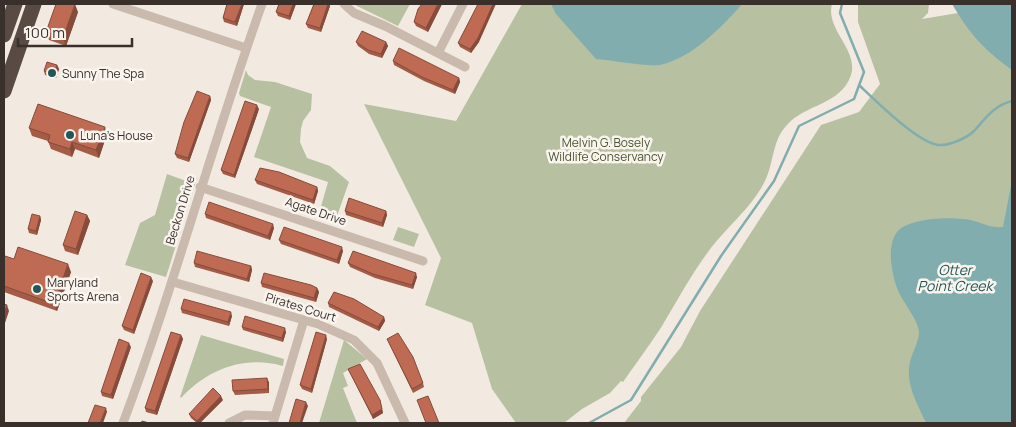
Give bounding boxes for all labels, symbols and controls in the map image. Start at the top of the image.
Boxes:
scale bar [18,15,131,47]
text: 100 m [25,22,65,43]
place label: Sunny The Spa [62,65,144,82]
marker: Sunny The Spa [46,67,58,79]
place label: Luna's House [80,127,153,144]
marker: Luna's House [64,129,76,141]
park label: Melvin G. Bosely Wildlife Conservancy [548,134,664,165]
street label: Beckon Drive [161,173,199,247]
street label: Agate Drive [283,193,349,229]
water label: Otter Point Creek [918,260,995,295]
place label: Maryland Sports Arena [47,274,119,305]
marker: Maryland Sports Arena [31,283,43,295]
street label: Pirates Court [264,288,339,326]

